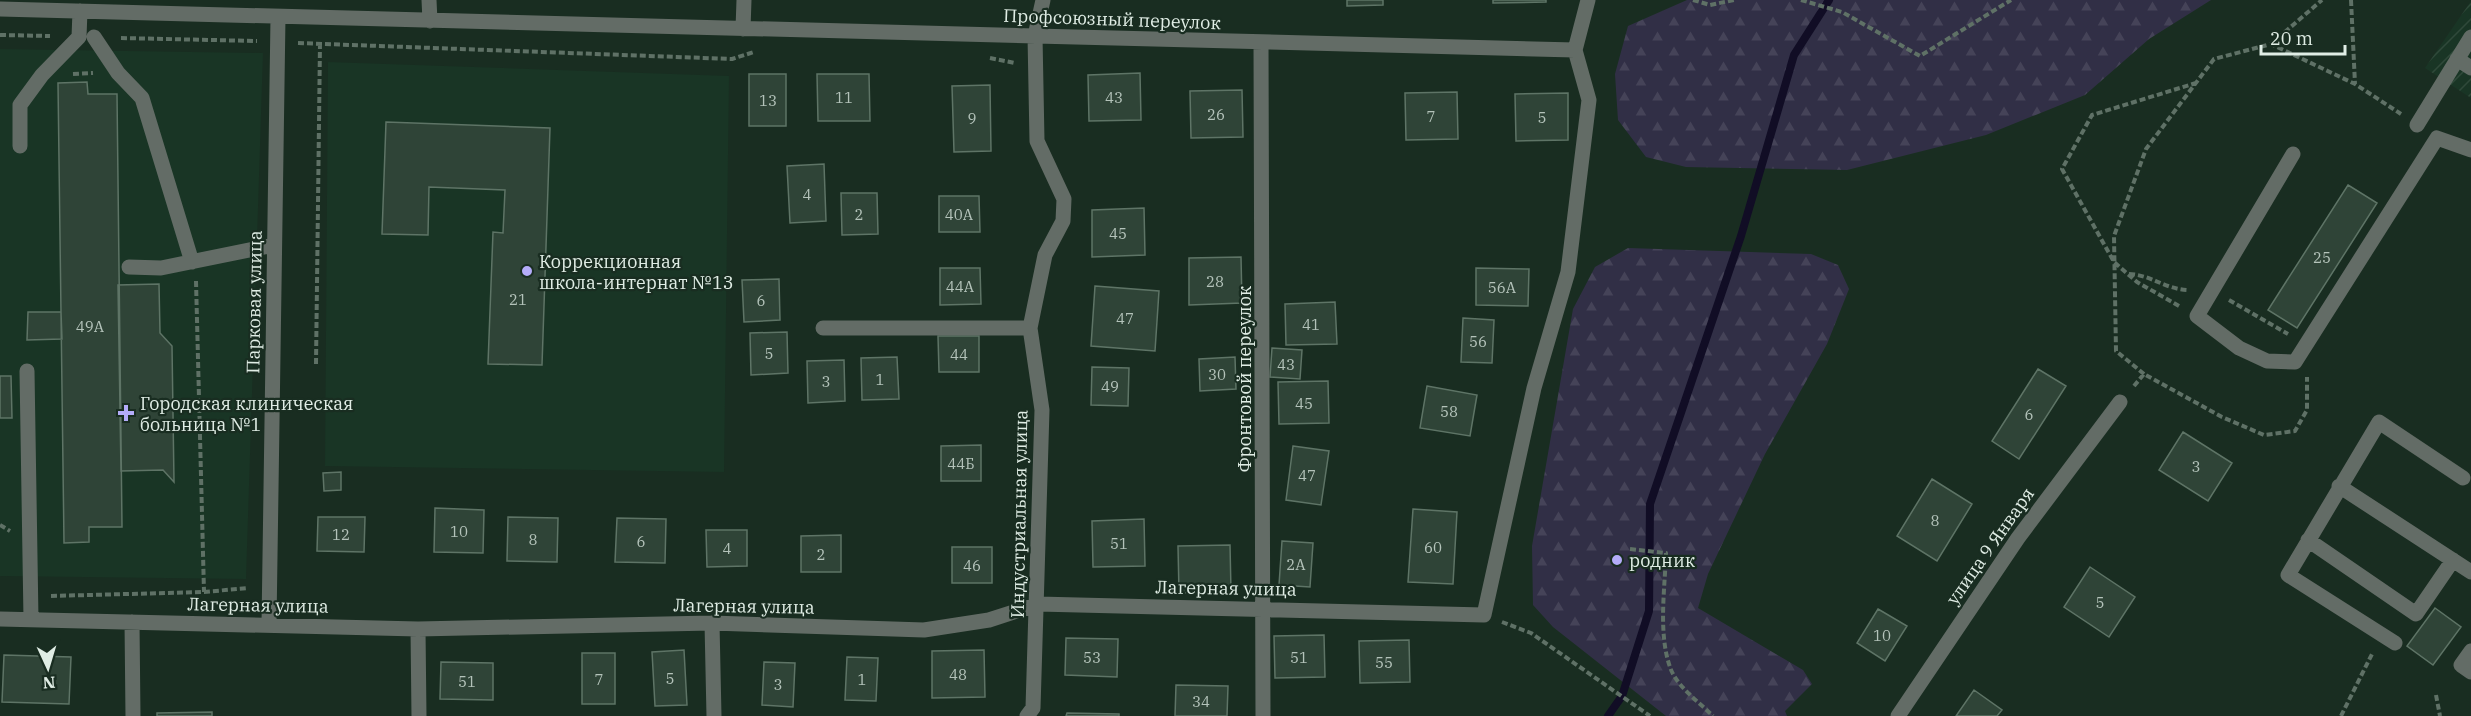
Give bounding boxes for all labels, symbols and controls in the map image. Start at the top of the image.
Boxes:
street label: Профсоюзный переулок [1003,4,1222,34]
scale bar [2261,18,2345,56]
text: 20 m [2270,27,2313,50]
house number: 11 [835,88,853,107]
house number: 43 [1105,88,1123,107]
house number: 13 [759,91,777,110]
house number: 26 [1207,105,1225,124]
house number: 7 [1426,107,1436,126]
house number: 5 [1537,108,1547,127]
house number: 9 [967,109,977,128]
house number: 4 [802,185,812,204]
house number: 2 [854,205,864,224]
house number: 40А [945,205,974,224]
house number: 45 [1109,224,1127,243]
street label: Парковая улица [241,230,267,374]
house number: 25 [2313,248,2331,267]
place label: Коррекционная школа-интернат №13 [539,250,734,294]
marker: Коррекционная школа-интернат №13 [520,264,534,278]
house number: 28 [1206,272,1224,291]
house number: 44А [946,277,975,296]
house number: 56А [1488,278,1517,297]
street label: Фронтовой переулок [1233,285,1256,472]
house number: 21 [509,290,527,309]
house number: 6 [756,291,766,310]
house number: 47 [1116,309,1134,328]
house number: 41 [1302,315,1320,334]
house number: 49А [76,317,105,336]
house number: 56 [1469,332,1487,351]
house number: 5 [764,344,774,363]
house number: 44 [950,345,968,364]
house number: 43 [1277,355,1295,374]
house number: 30 [1208,365,1226,384]
house number: 1 [875,370,885,389]
house number: 3 [821,372,831,391]
house number: 49 [1101,377,1119,396]
place label: Городская клиническая больница №1 [140,392,353,436]
house number: 45 [1295,394,1313,413]
house number: 58 [1440,402,1458,421]
marker: Городская клиническая больница №1 [117,404,135,422]
house number: 6 [2024,405,2034,424]
street label: Индустриальная улица [1006,409,1032,618]
house number: 44Б [947,454,975,473]
house number: 3 [2191,457,2201,476]
house number: 47 [1298,466,1316,485]
street label: улица 9 Января [1941,483,2039,609]
house number: 8 [1930,511,1940,530]
house number: 10 [450,522,468,541]
house number: 12 [332,525,350,544]
house number: 8 [528,530,538,549]
house number: 6 [636,532,646,551]
house number: 51 [1110,534,1128,553]
house number: 60 [1424,538,1442,557]
house number: 4 [722,539,732,558]
house number: 2 [816,545,826,564]
place label: родник [1629,549,1696,572]
marker: родник [1610,553,1624,567]
house number: 2А [1286,555,1306,574]
house number: 46 [963,556,981,575]
street label: Лагерная улица [1155,575,1297,601]
street label: Лагерная улица [187,592,329,618]
street label: Лагерная улица [673,593,815,619]
house number: 5 [2095,593,2105,612]
house number: 10 [1873,626,1891,645]
north arrow [18,638,78,698]
house number: 53 [1083,648,1101,667]
house number: 51 [1290,648,1308,667]
house number: 55 [1375,653,1393,672]
house number: 48 [949,665,967,684]
house number: 5 [665,669,675,688]
house number: 7 [594,670,604,689]
house number: 1 [857,670,867,689]
house number: 51 [458,672,476,691]
text: N [42,673,56,693]
house number: 3 [773,675,783,694]
house number: 34 [1192,692,1210,711]

